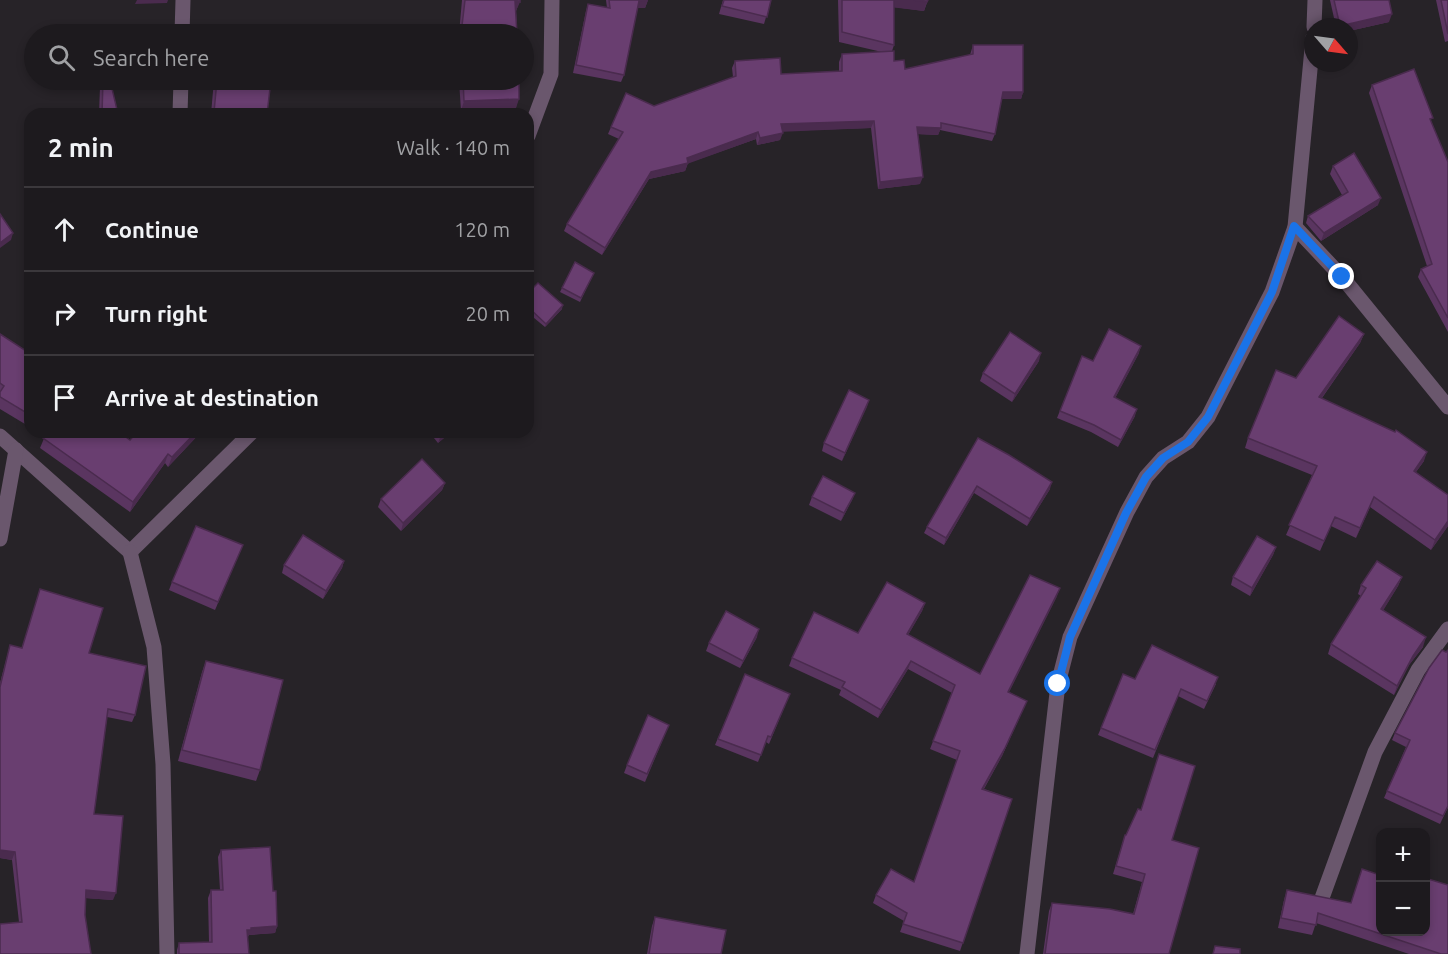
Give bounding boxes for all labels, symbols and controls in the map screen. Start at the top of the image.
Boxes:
north arrow [1304,18,1358,72]
search box [24,24,534,90]
icon: search [45,41,78,74]
text: Search here [93,45,209,70]
text: 2 min [48,133,114,162]
text: Walk · 140 m [397,136,510,159]
icon: ahead [48,213,81,246]
text: Continue [105,217,199,242]
text: 120 m [454,218,510,241]
route end [1328,263,1354,289]
icon: right [48,297,81,330]
text: Turn right [105,301,207,326]
text: 20 m [466,302,510,325]
icon: arrive [48,381,81,414]
text: Arrive at destination [105,385,319,410]
route start [1044,670,1070,696]
map controls [1376,828,1430,936]
button: + [1376,828,1430,882]
button: − [1376,882,1430,936]

